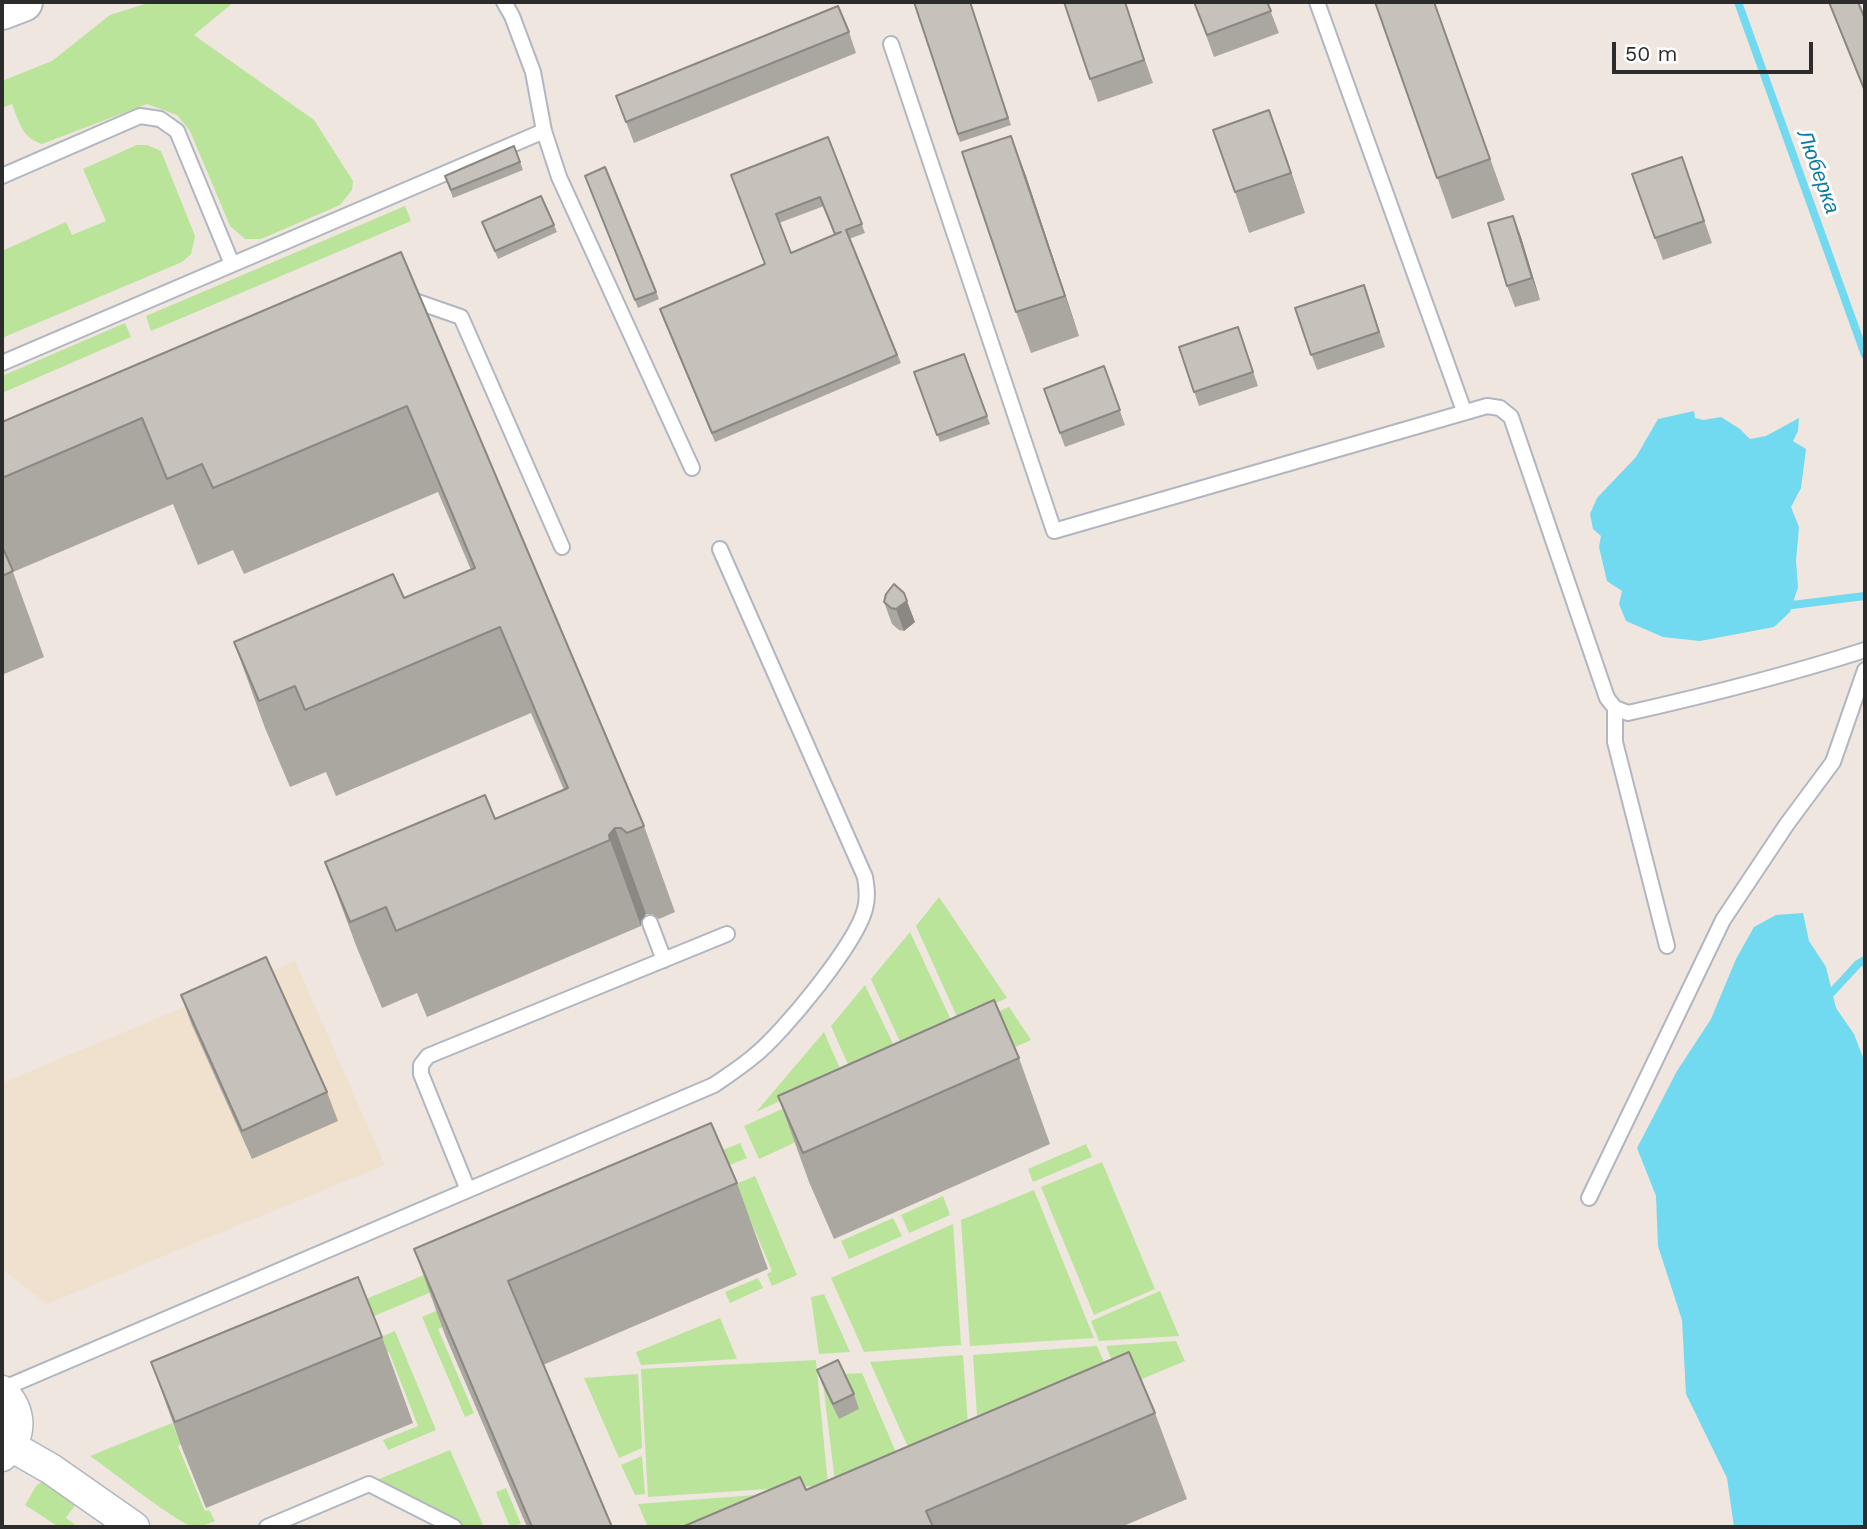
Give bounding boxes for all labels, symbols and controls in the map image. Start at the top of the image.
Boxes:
scale bar [1615,28,1816,72]
text: 50 m [1625,41,1677,66]
water label: Люберка [1791,127,1845,217]

